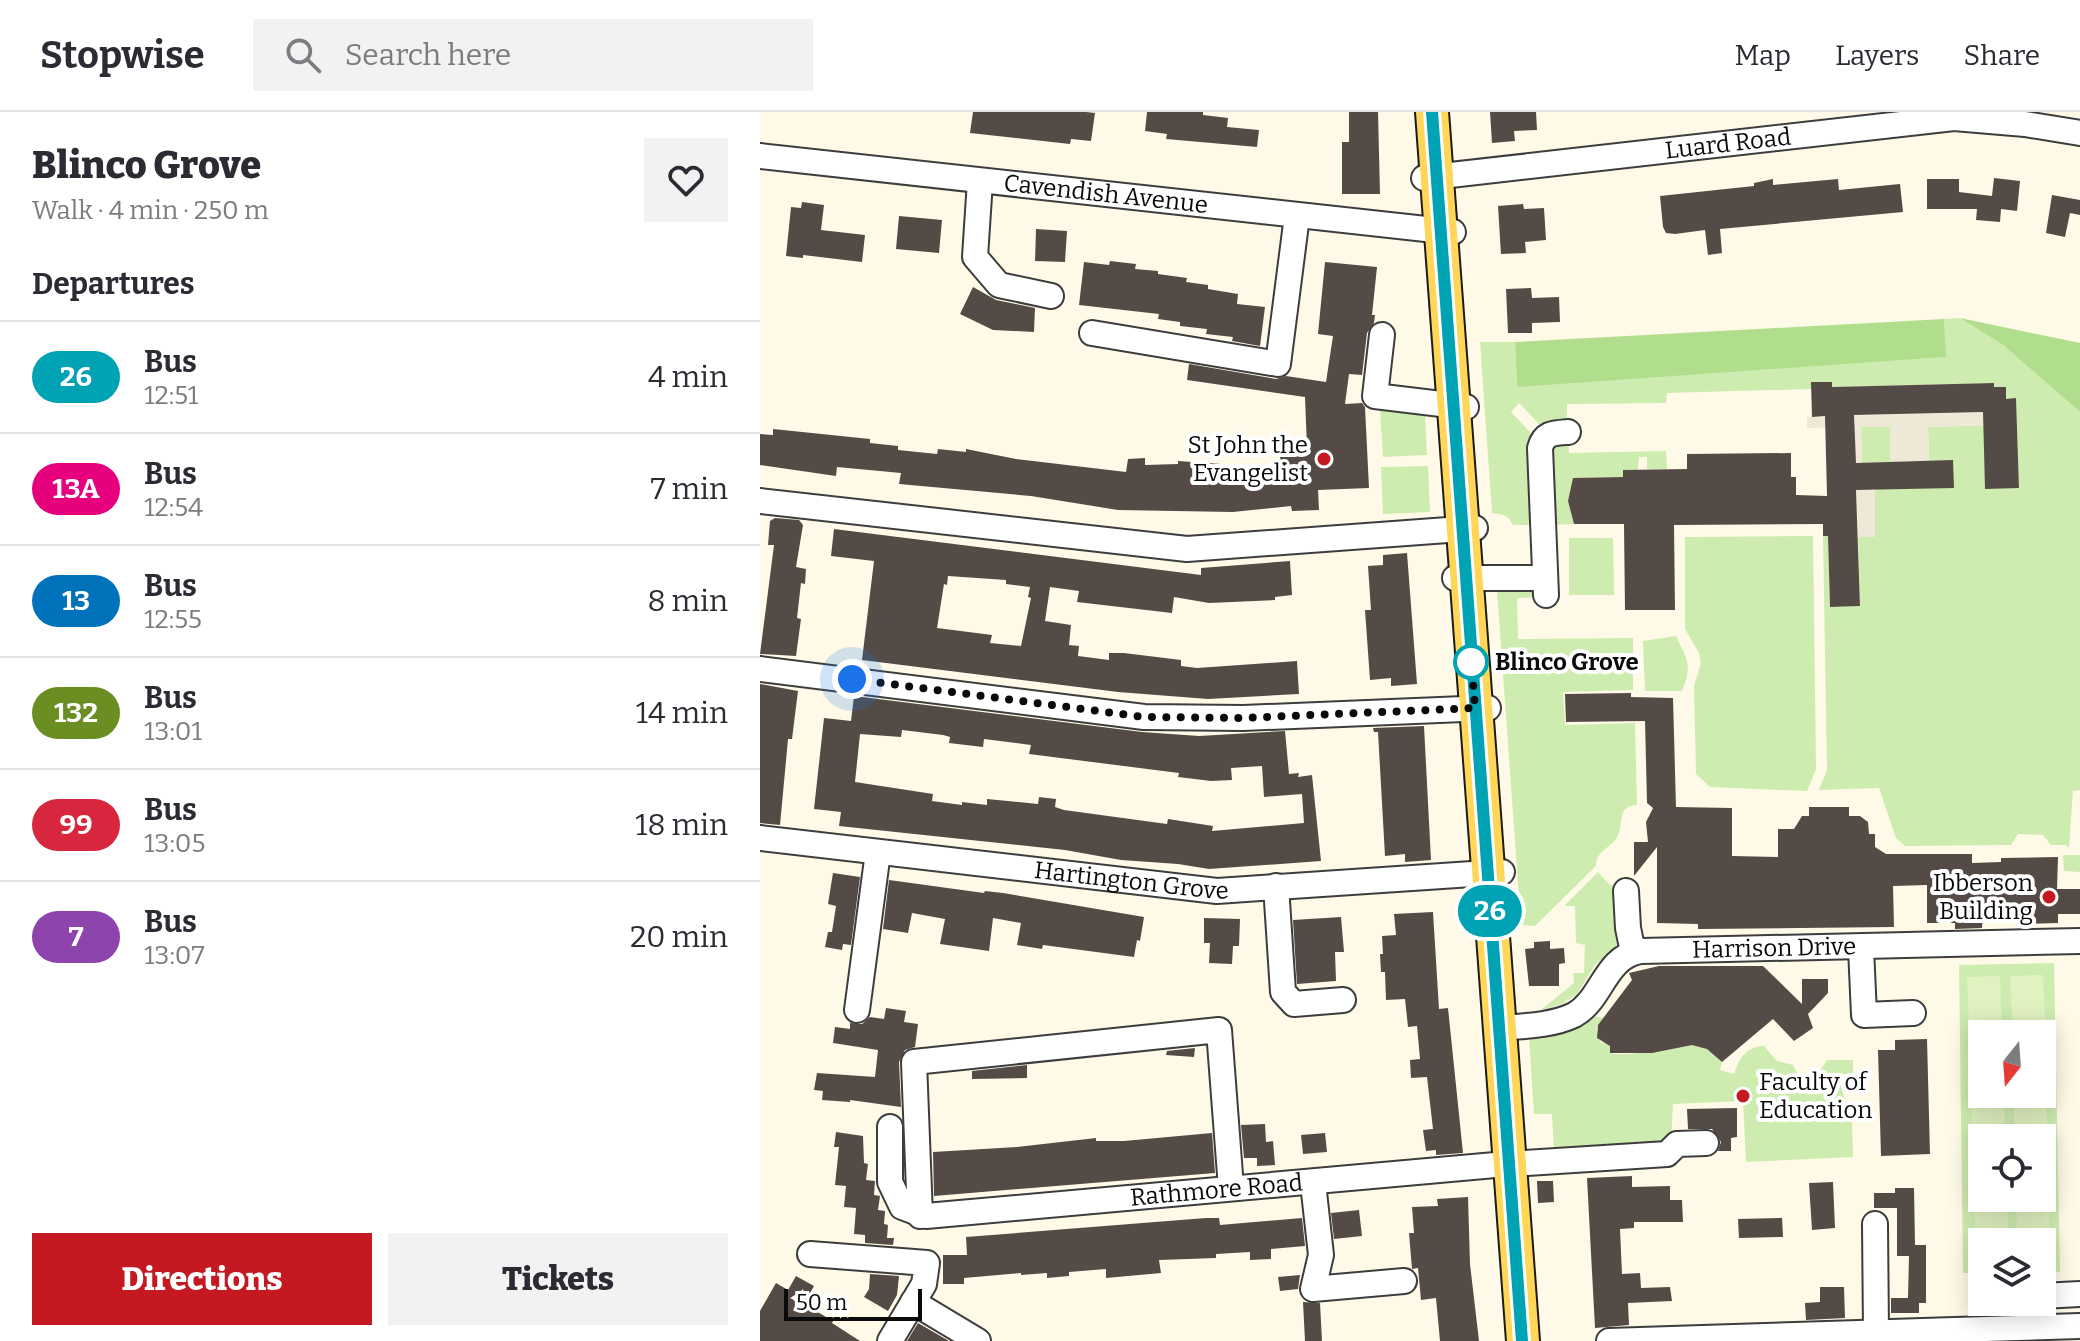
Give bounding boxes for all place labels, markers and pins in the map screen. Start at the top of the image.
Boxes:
place label: St John the Evangelist [1188,431,1308,487]
marker: St John the Evangelist [1315,450,1333,468]
marker: Blinco Grove [1454,645,1488,679]
place label: Blinco Grove [1495,648,1639,676]
place label: Ibberson Building [1933,869,2033,925]
marker: Ibberson Building [2040,888,2058,906]
place label: Faculty of Education [1759,1068,1872,1124]
marker: Faculty of Education [1734,1087,1752,1105]

